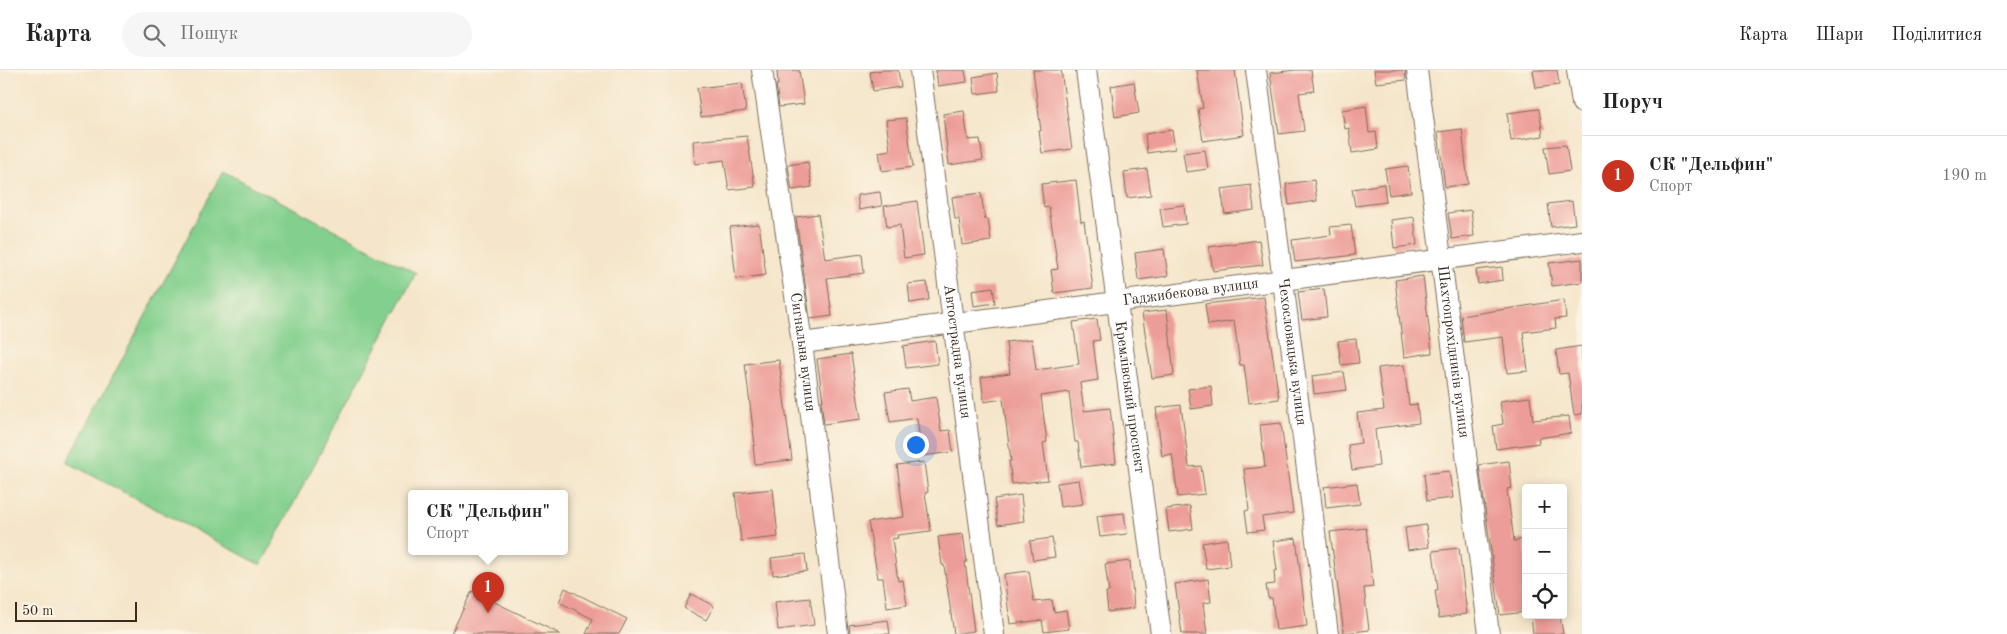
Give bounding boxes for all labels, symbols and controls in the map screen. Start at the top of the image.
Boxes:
search box [122,12,472,57]
icon: search [140,21,168,49]
text: Карта [25,23,92,47]
text: Пошук [180,25,238,44]
text: Карта [1739,26,1788,44]
text: Шари [1816,26,1864,44]
text: Поділитися [1892,26,1982,44]
text: Поруч [1602,92,1663,113]
text: СК "Дельфин" [1649,156,1773,175]
text: 1 [1613,168,1623,184]
text: 190 m [1942,168,1987,184]
text: Спорт [1649,179,1692,195]
street label: Шахтопрохідників вулиця [1435,264,1471,439]
street label: Гаджибекова вулиця [1122,276,1260,308]
street label: Чехословацька вулиця [1275,277,1309,427]
street label: Автострадна вулиця [941,284,973,420]
street label: Сигнальна вулиця [787,292,818,413]
street label: Кремлівський проспект [1112,320,1147,474]
your location [903,432,929,458]
map controls [1522,484,1567,619]
button: + [1522,484,1567,529]
popup [408,490,568,555]
text: СК "Дельфин" [426,503,550,522]
text: Спорт [426,526,469,542]
button: − [1522,529,1567,574]
pin: 1 [472,572,504,613]
button: locate [1522,574,1567,619]
scale bar [15,599,138,622]
text: 50 m [22,604,53,618]

